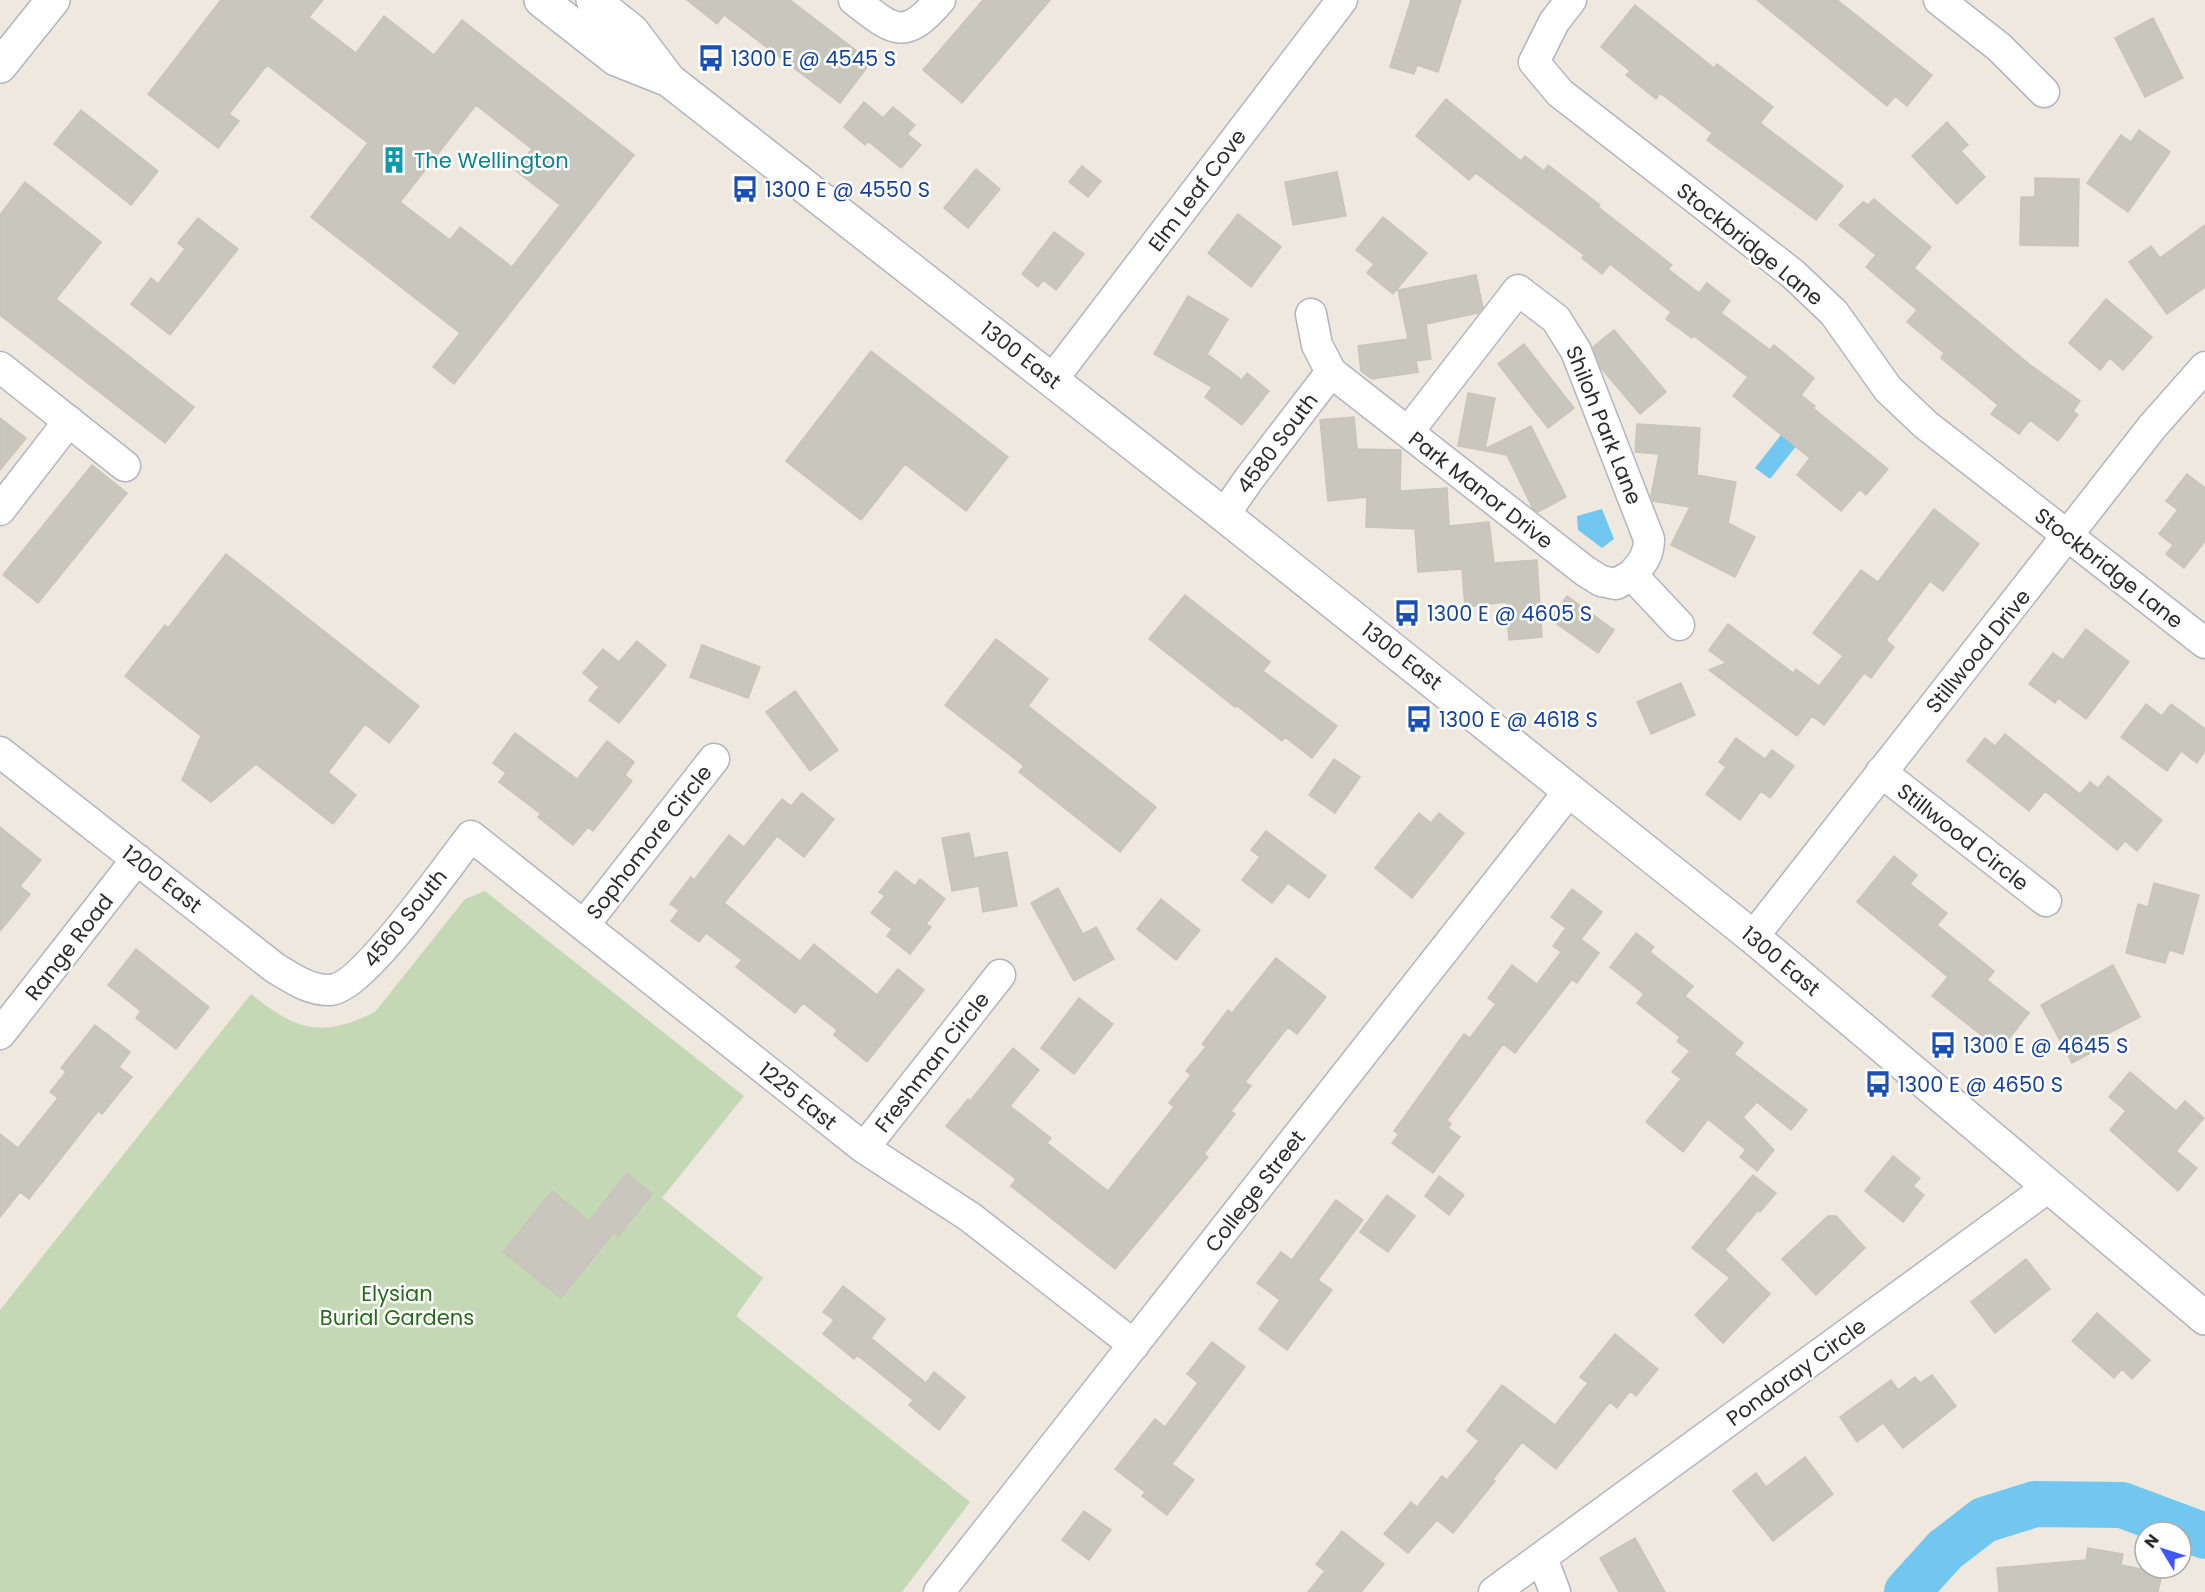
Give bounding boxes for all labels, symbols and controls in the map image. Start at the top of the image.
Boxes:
bus stop icon: 1300 E @ 4545 S [696,43,726,73]
place label: 1300 E @ 4545 S [731,44,896,73]
street label: Elm Leaf Cove [1141,123,1253,257]
building icon: The Wellington [379,145,409,175]
place label: The Wellington [414,146,569,175]
bus stop icon: 1300 E @ 4550 S [730,174,760,204]
place label: 1300 E @ 4550 S [765,175,930,204]
street label: Stockbridge Lane [1671,176,1829,312]
street label: 1300 East [975,314,1067,396]
street label: Shiloh Park Lane [1559,341,1649,509]
street label: 4580 South [1230,387,1324,499]
street label: Park Manor Drive [1403,424,1559,556]
street label: Stockbridge Lane [2029,501,2189,635]
street label: Stillwood Drive [1919,583,2037,719]
bus stop icon: 1300 E @ 4605 S [1392,598,1422,628]
place label: 1300 E @ 4605 S [1427,599,1592,628]
street label: 1300 East [1356,615,1448,697]
bus stop icon: 1300 E @ 4618 S [1404,704,1434,734]
place label: 1300 E @ 4618 S [1439,705,1598,734]
street label: Sophomore Circle [580,759,718,925]
street label: Stillwood Circle [1891,776,2035,898]
street label: 1200 East [116,839,208,919]
street label: 4560 South [356,863,454,973]
street label: Range Road [18,888,120,1006]
street label: 1300 East [1735,919,1827,1003]
street label: Freshman Circle [868,986,996,1138]
bus stop icon: 1300 E @ 4645 S [1928,1030,1958,1060]
place label: 1300 E @ 4645 S [1963,1031,2128,1060]
street label: 1225 East [753,1055,843,1137]
bus stop icon: 1300 E @ 4650 S [1863,1069,1893,1099]
place label: 1300 E @ 4650 S [1898,1070,2063,1099]
street label: College Street [1198,1124,1312,1258]
park label: Elysian Burial Gardens [320,1279,474,1332]
street label: Pondoray Circle [1720,1311,1872,1433]
north arrow [2133,1520,2193,1580]
text: N [2139,1529,2164,1553]

